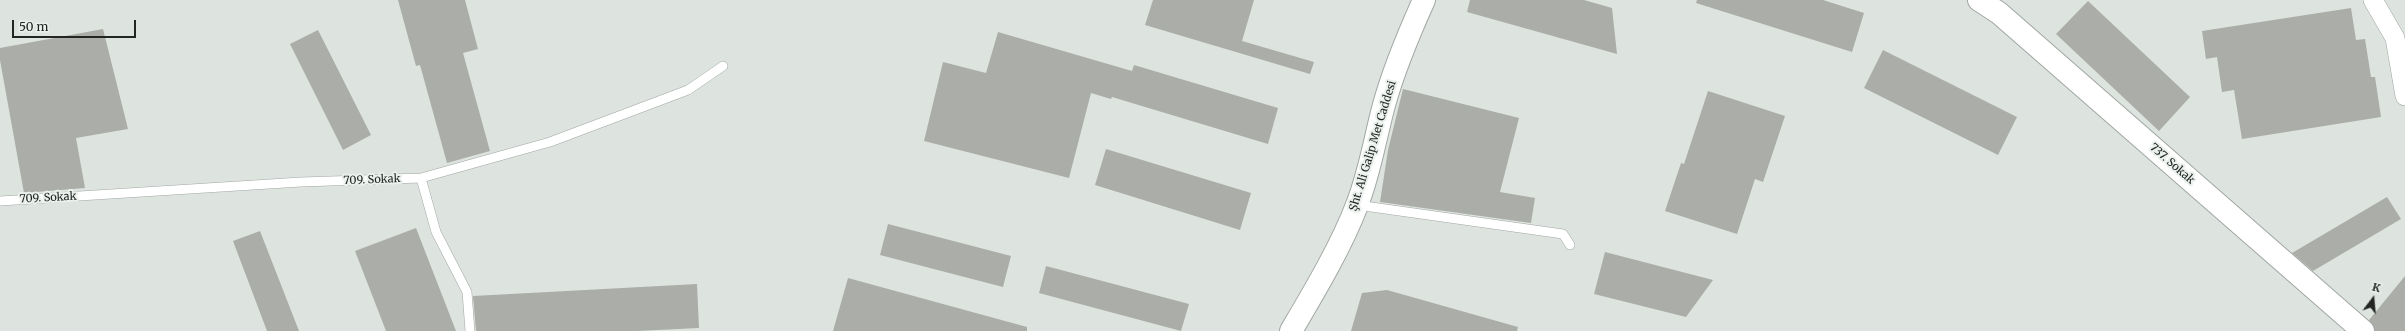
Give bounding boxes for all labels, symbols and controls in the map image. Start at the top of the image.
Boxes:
scale bar [14,12,138,38]
text: 50 m [19,19,48,34]
street label: Şht. Ali Galip Met Caddesi [1347,79,1399,213]
street label: 737. Sokak [2147,141,2197,187]
street label: 709. Sokak [343,172,401,188]
street label: 709. Sokak [19,190,77,206]
north arrow [2353,279,2393,319]
text: K [2370,280,2382,295]

